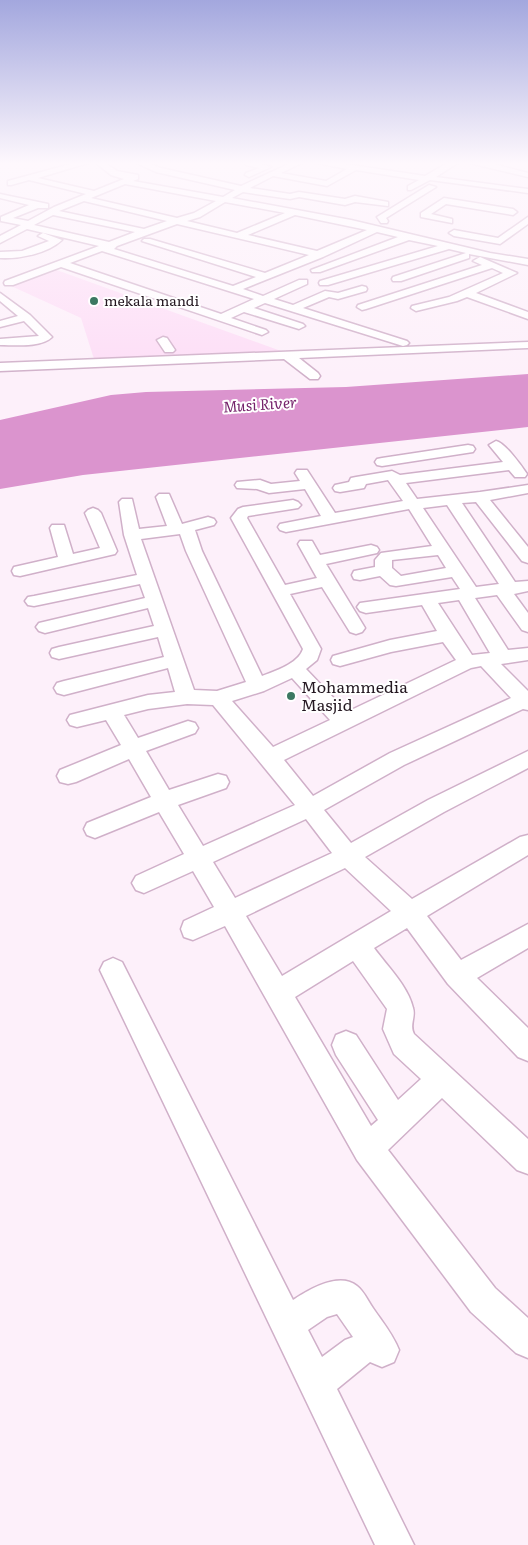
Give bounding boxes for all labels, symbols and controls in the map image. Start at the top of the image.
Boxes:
place label: mekala mandi [104,290,199,310]
marker: mekala mandi [88,295,100,307]
water label: Musi River [222,389,298,418]
place label: Mohammedia Masjid [301,674,408,716]
marker: Mohammedia Masjid [285,690,297,702]

